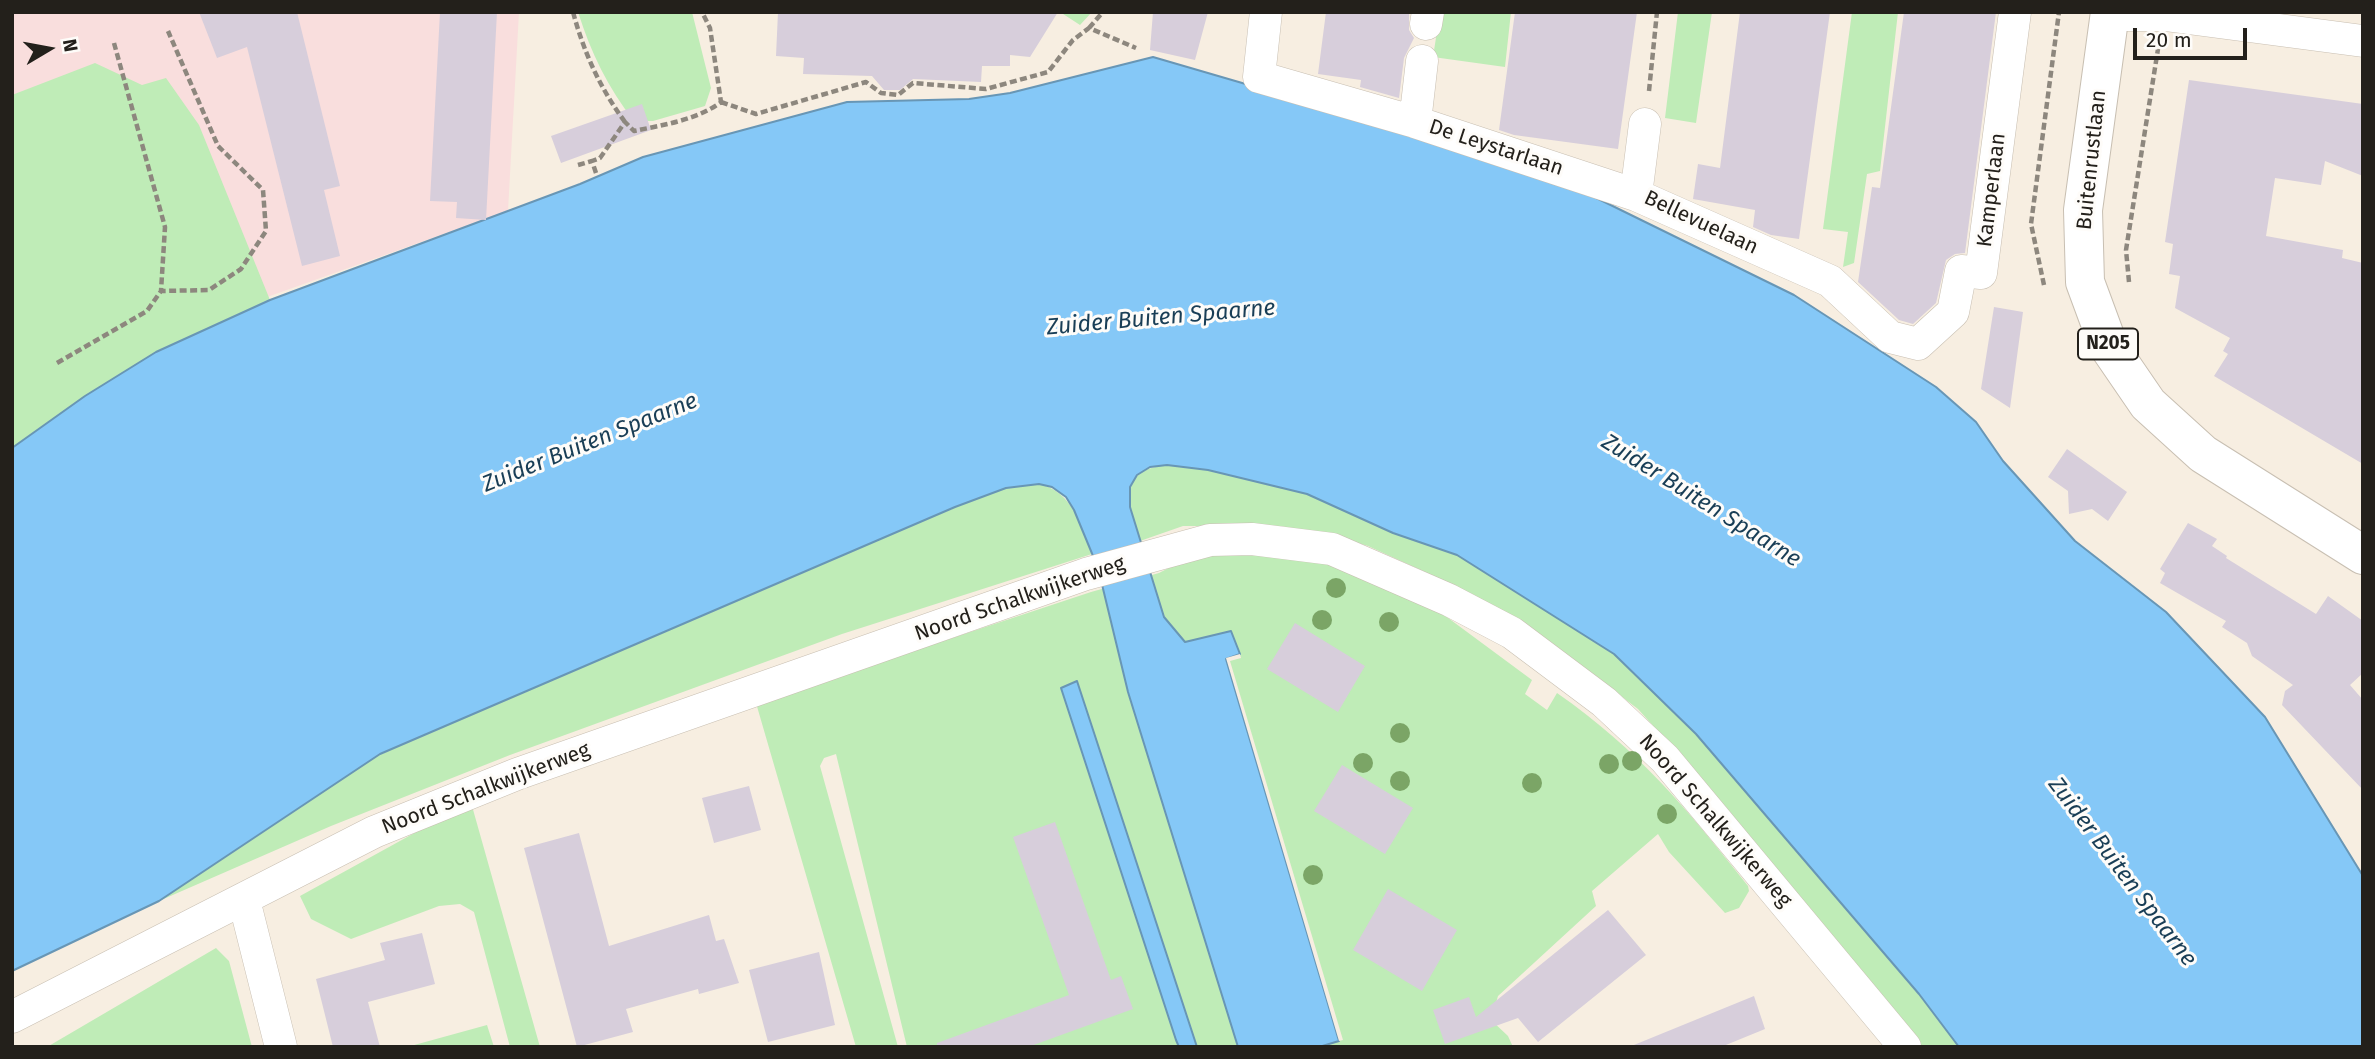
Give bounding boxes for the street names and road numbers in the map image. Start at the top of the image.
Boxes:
street label: Buitenrustlaan [2072,89,2112,231]
street label: De Leystarlaan [1426,114,1566,182]
street label: Kamperlaan [1973,132,2011,248]
street label: Bellevuelaan [1640,186,1762,260]
road number: N205 [2078,328,2138,360]
street label: Noord Schalkwijkerweg [912,551,1128,647]
street label: Noord Schalkwijkerweg [1633,729,1797,913]
street label: Noord Schalkwijkerweg [378,738,594,840]

